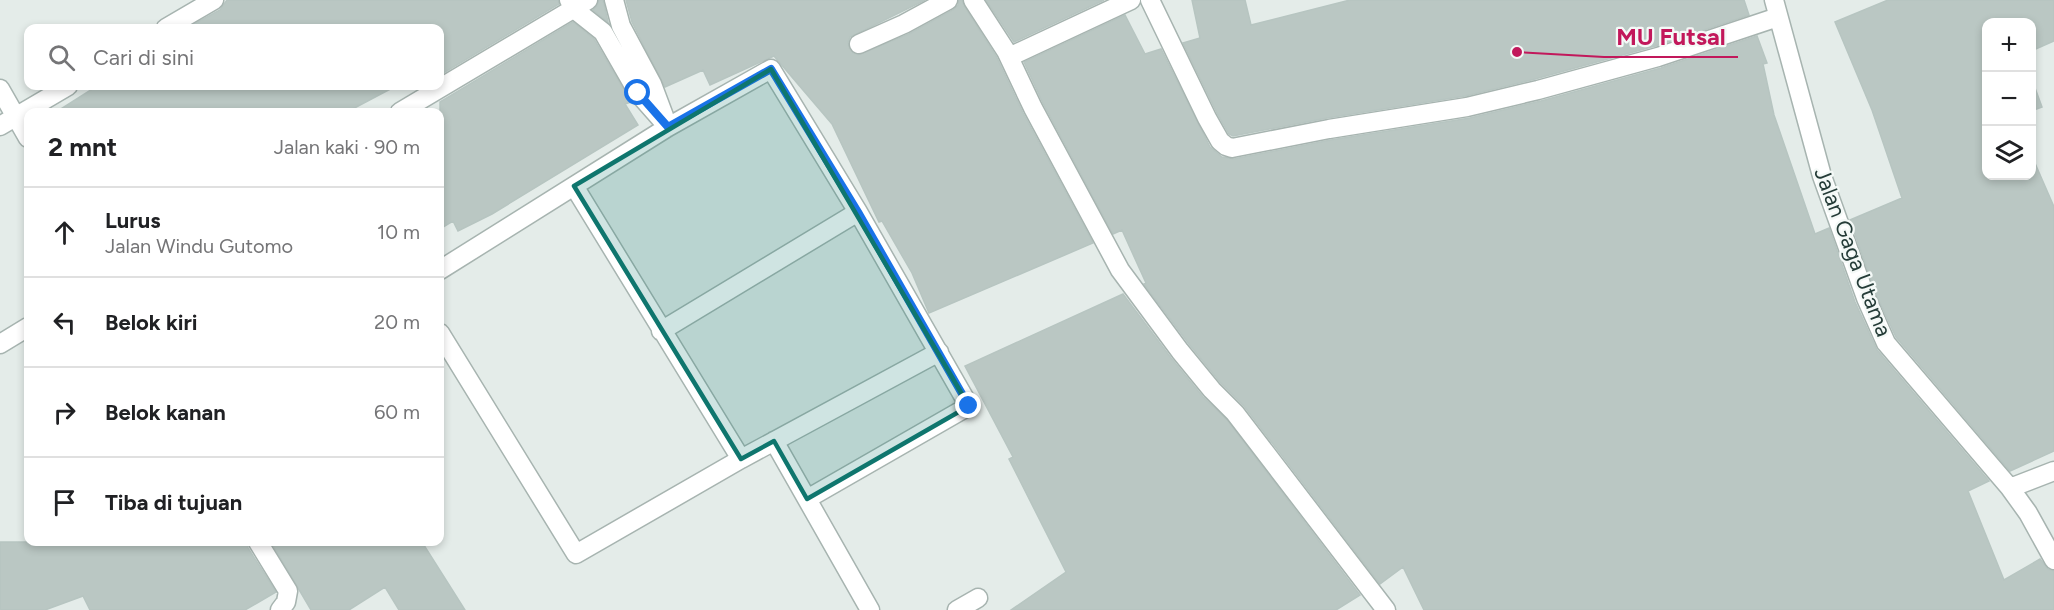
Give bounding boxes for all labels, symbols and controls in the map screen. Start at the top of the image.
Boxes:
callout: MU Futsal [1604,15,1738,57]
map controls [1982,18,2036,180]
button: + [1982,18,2036,72]
text: MU Futsal [1616,22,1726,51]
search box [24,24,444,90]
icon: search [45,41,78,74]
text: Cari di sini [93,44,194,71]
button: − [1982,72,2036,126]
route start [624,79,650,105]
button: layers [1982,126,2036,180]
text: 2 mnt [48,131,117,163]
text: Jalan kaki · 90 m [274,135,420,159]
street label: Jalan Gaga Utama [1808,164,1898,340]
text: Lurus [105,207,160,234]
icon: ahead [48,216,81,249]
text: 10 m [377,220,420,244]
text: Jalan Windu Gutomo [105,234,293,258]
icon: left [48,306,81,339]
text: Belok kiri [105,309,198,336]
text: 20 m [374,310,420,334]
route end [955,392,981,418]
icon: right [48,396,81,429]
text: Belok kanan [105,399,226,426]
text: 60 m [374,400,420,424]
icon: arrive [48,486,81,519]
text: Tiba di tujuan [105,489,242,516]

